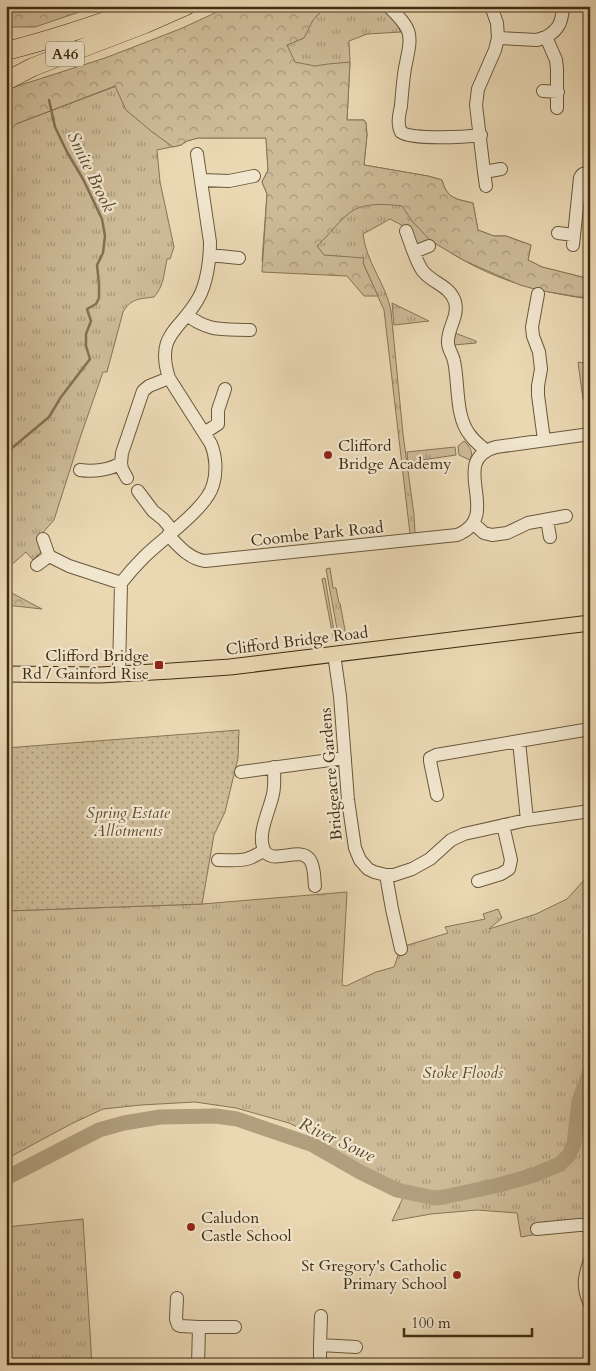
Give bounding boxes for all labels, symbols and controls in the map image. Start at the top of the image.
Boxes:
road number: A46 [46,42,84,66]
water label: Smite Brook [61,127,121,217]
place label: Clifford Bridge Academy [338,435,452,475]
marker: Clifford Bridge Academy [322,449,334,461]
street label: Coombe Park Road [249,516,385,552]
street label: Clifford Bridge Road [225,621,370,661]
place label: Clifford Bridge Rd / Gainford Rise [22,645,149,685]
marker: Clifford Bridge Rd / Gainford Rise [153,659,165,671]
street label: Bridgeacre Gardens [314,707,348,841]
park label: Spring Estate Allotments [86,802,171,842]
park label: Stoke Floods [423,1062,504,1084]
water label: River Sowe [295,1111,380,1169]
place label: Caludon Castle School [201,1207,292,1247]
marker: Caludon Castle School [185,1221,197,1233]
place label: St Gregory's Catholic Primary School [301,1255,447,1295]
marker: St Gregory's Catholic Primary School [451,1269,463,1281]
scale bar [404,1306,531,1338]
text: 100 m [411,1313,451,1333]

